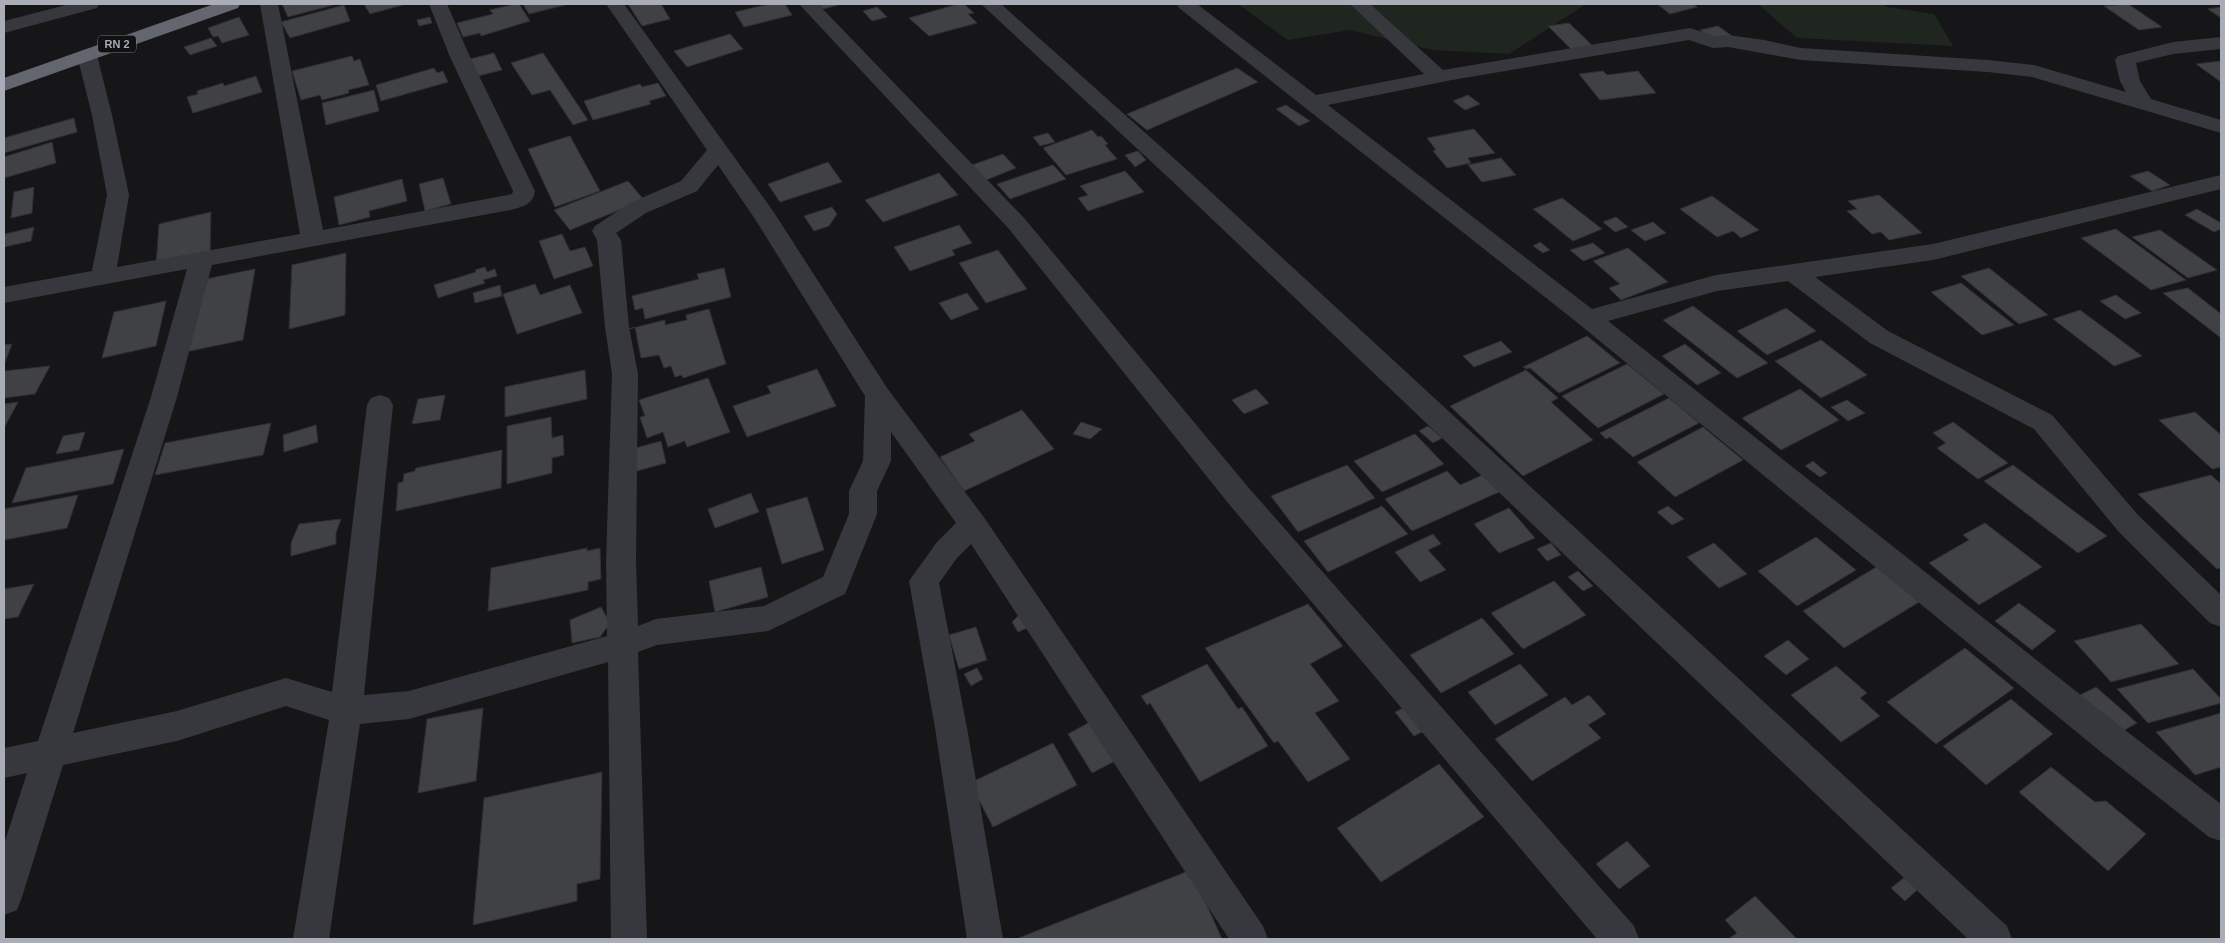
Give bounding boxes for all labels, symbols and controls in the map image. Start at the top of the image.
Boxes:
road number: RN 2 [98,36,136,52]

